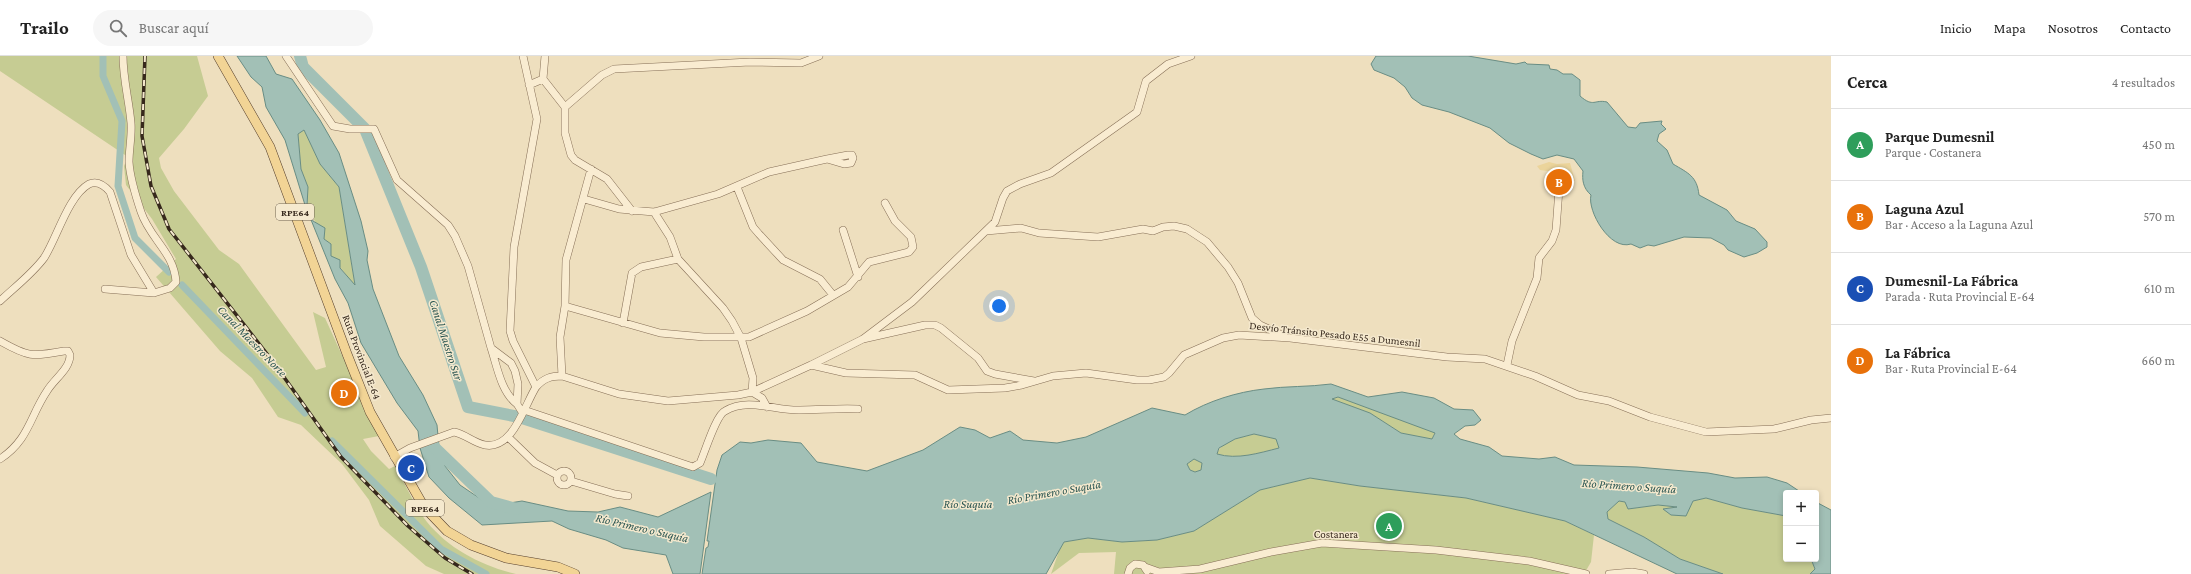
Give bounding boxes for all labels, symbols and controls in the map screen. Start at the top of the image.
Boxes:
search box [93,10,373,46]
text: Trailo [20,17,69,38]
icon: search [107,17,129,39]
text: Buscar aquí [139,20,209,36]
text: Inicio [1940,20,1972,36]
text: Mapa [1994,20,2026,36]
text: Nosotros [2048,20,2098,36]
text: Contacto [2120,20,2171,36]
text: Cerca [1847,73,1887,92]
text: 4 resultados [2112,75,2175,90]
text: Parque Dumesnil [1885,129,1994,145]
text: A [1856,137,1864,152]
text: 450 m [2142,137,2175,152]
text: Parque · Costanera [1885,145,1981,160]
pin: B [1546,167,1572,197]
text: Laguna Azul [1885,201,1964,217]
road number: RPE64 [276,204,314,220]
text: B [1856,209,1864,224]
text: 570 m [2143,209,2175,224]
text: Bar · Acceso a la Laguna Azul [1885,217,2033,232]
text: Dumesnil-La Fábrica [1885,273,2018,289]
text: C [1856,281,1864,296]
text: 610 m [2144,281,2175,296]
text: Parada · Ruta Provincial E-64 [1885,289,2035,304]
your location [989,296,1009,316]
water label: Canal Maestro Sur [426,298,466,383]
water label: Canal Maestro Norte [214,302,290,380]
street label: Ruta Provincial E-64 [340,313,384,401]
street label: Desvío Tránsito Pesado E55 a Dumesnil [1249,319,1421,349]
text: La Fábrica [1885,345,1951,361]
text: D [1856,353,1864,368]
text: 660 m [2142,353,2175,368]
text: Bar · Ruta Provincial E-64 [1885,361,2017,376]
pin: D [331,378,357,408]
pin: C [398,453,424,483]
water label: Río Primero o Suquía [1581,476,1677,496]
water label: Río Primero o Suquía [1006,477,1102,507]
map controls [1783,490,1819,562]
button: + [1783,490,1819,526]
water label: Río Suquía [943,497,993,511]
road number: RPE64 [406,500,444,516]
water label: Río Primero o Suquía [594,511,690,546]
pin: A [1376,511,1402,541]
button: − [1783,526,1819,562]
street label: Costanera [1314,528,1358,540]

